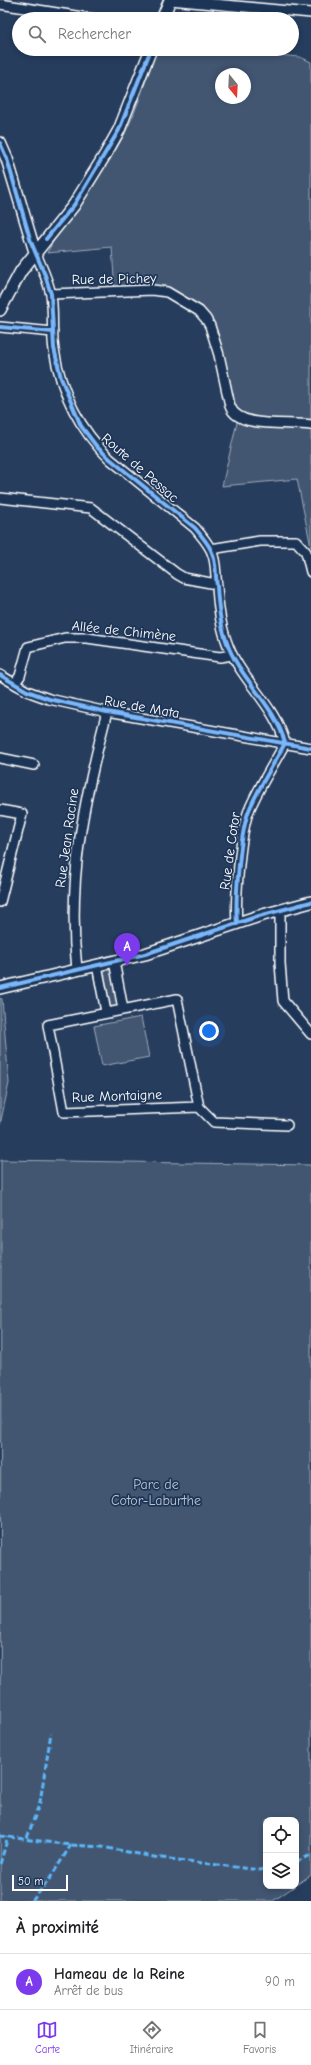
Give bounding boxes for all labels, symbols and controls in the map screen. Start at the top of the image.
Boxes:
search box [12,12,299,56]
icon: search [26,23,48,45]
text: Rechercher [58,25,131,43]
north arrow [215,68,251,104]
street label: Rue de Pichey [71,270,157,288]
street label: Route de Pessac [98,430,182,506]
street label: Allée de Chimène [71,617,177,645]
street label: Rue de Mata [103,692,181,722]
street label: Rue Jean Racine [52,787,82,889]
street label: Rue de Cotor [216,810,244,891]
pin: A [114,933,140,966]
your location [199,1021,219,1041]
street label: Rue Montaigne [72,1086,162,1106]
park label: Parc de Cotor-Laburthe [111,1476,201,1509]
map controls [263,1817,299,1889]
button: locate [263,1817,299,1853]
button: layers [263,1853,299,1889]
scale bar [12,1873,68,1892]
text: 50 m [18,1875,43,1888]
text: À proximité [16,1918,99,1937]
text: Hameau de la Reine [54,1965,185,1983]
text: A [25,1974,33,1989]
text: 90 m [265,1974,295,1989]
text: Arrêt de bus [54,1983,123,1998]
tab: Carte [35,2019,60,2056]
tab: Itinéraire [130,2019,173,2056]
tab: Favoris [243,2019,276,2056]

